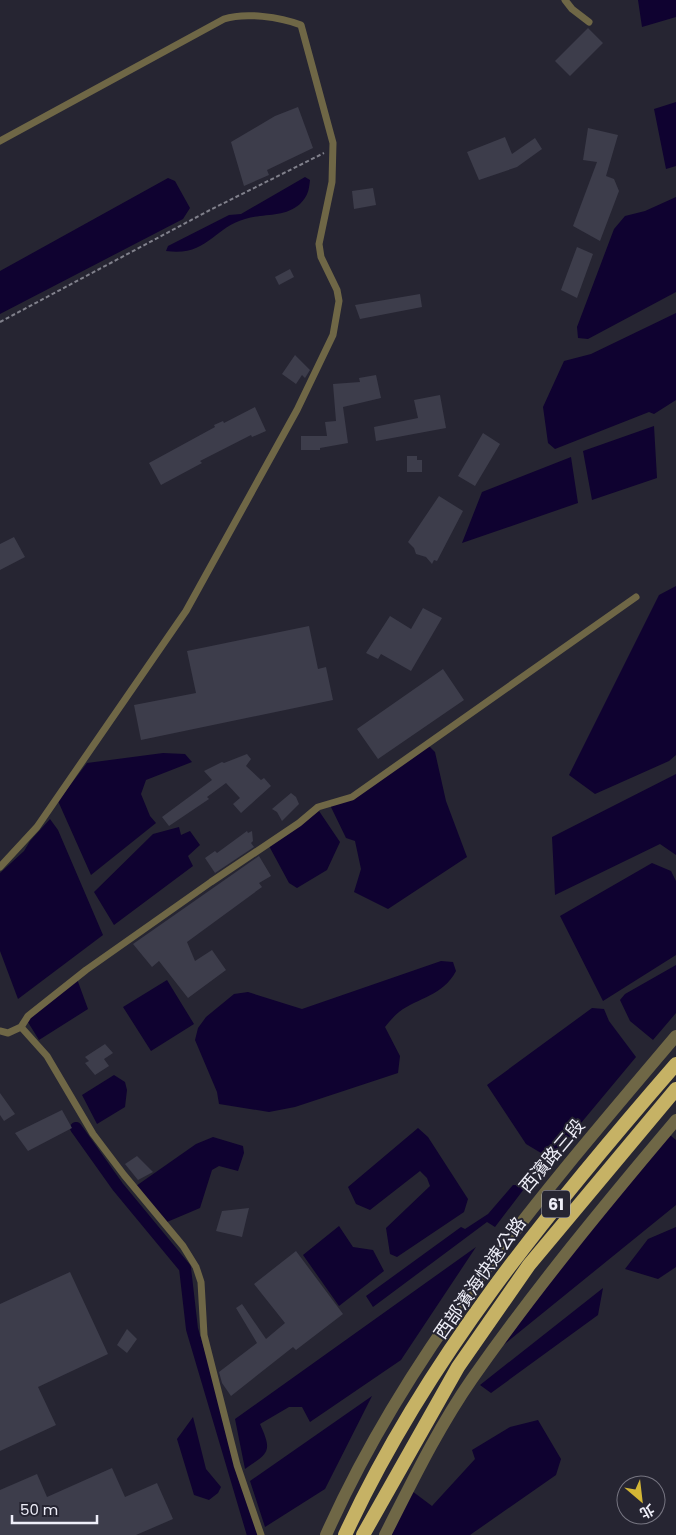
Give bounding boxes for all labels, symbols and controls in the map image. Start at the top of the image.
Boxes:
street label: 西濱路三段 [513,1113,590,1198]
road number: 61 [542,1190,570,1218]
street label: 西部濱海快速公路 [428,1212,531,1344]
north arrow [616,1475,666,1525]
scale bar [12,1492,98,1524]
text: 50 m [20,1499,58,1520]
text: 北 [636,1499,658,1524]

